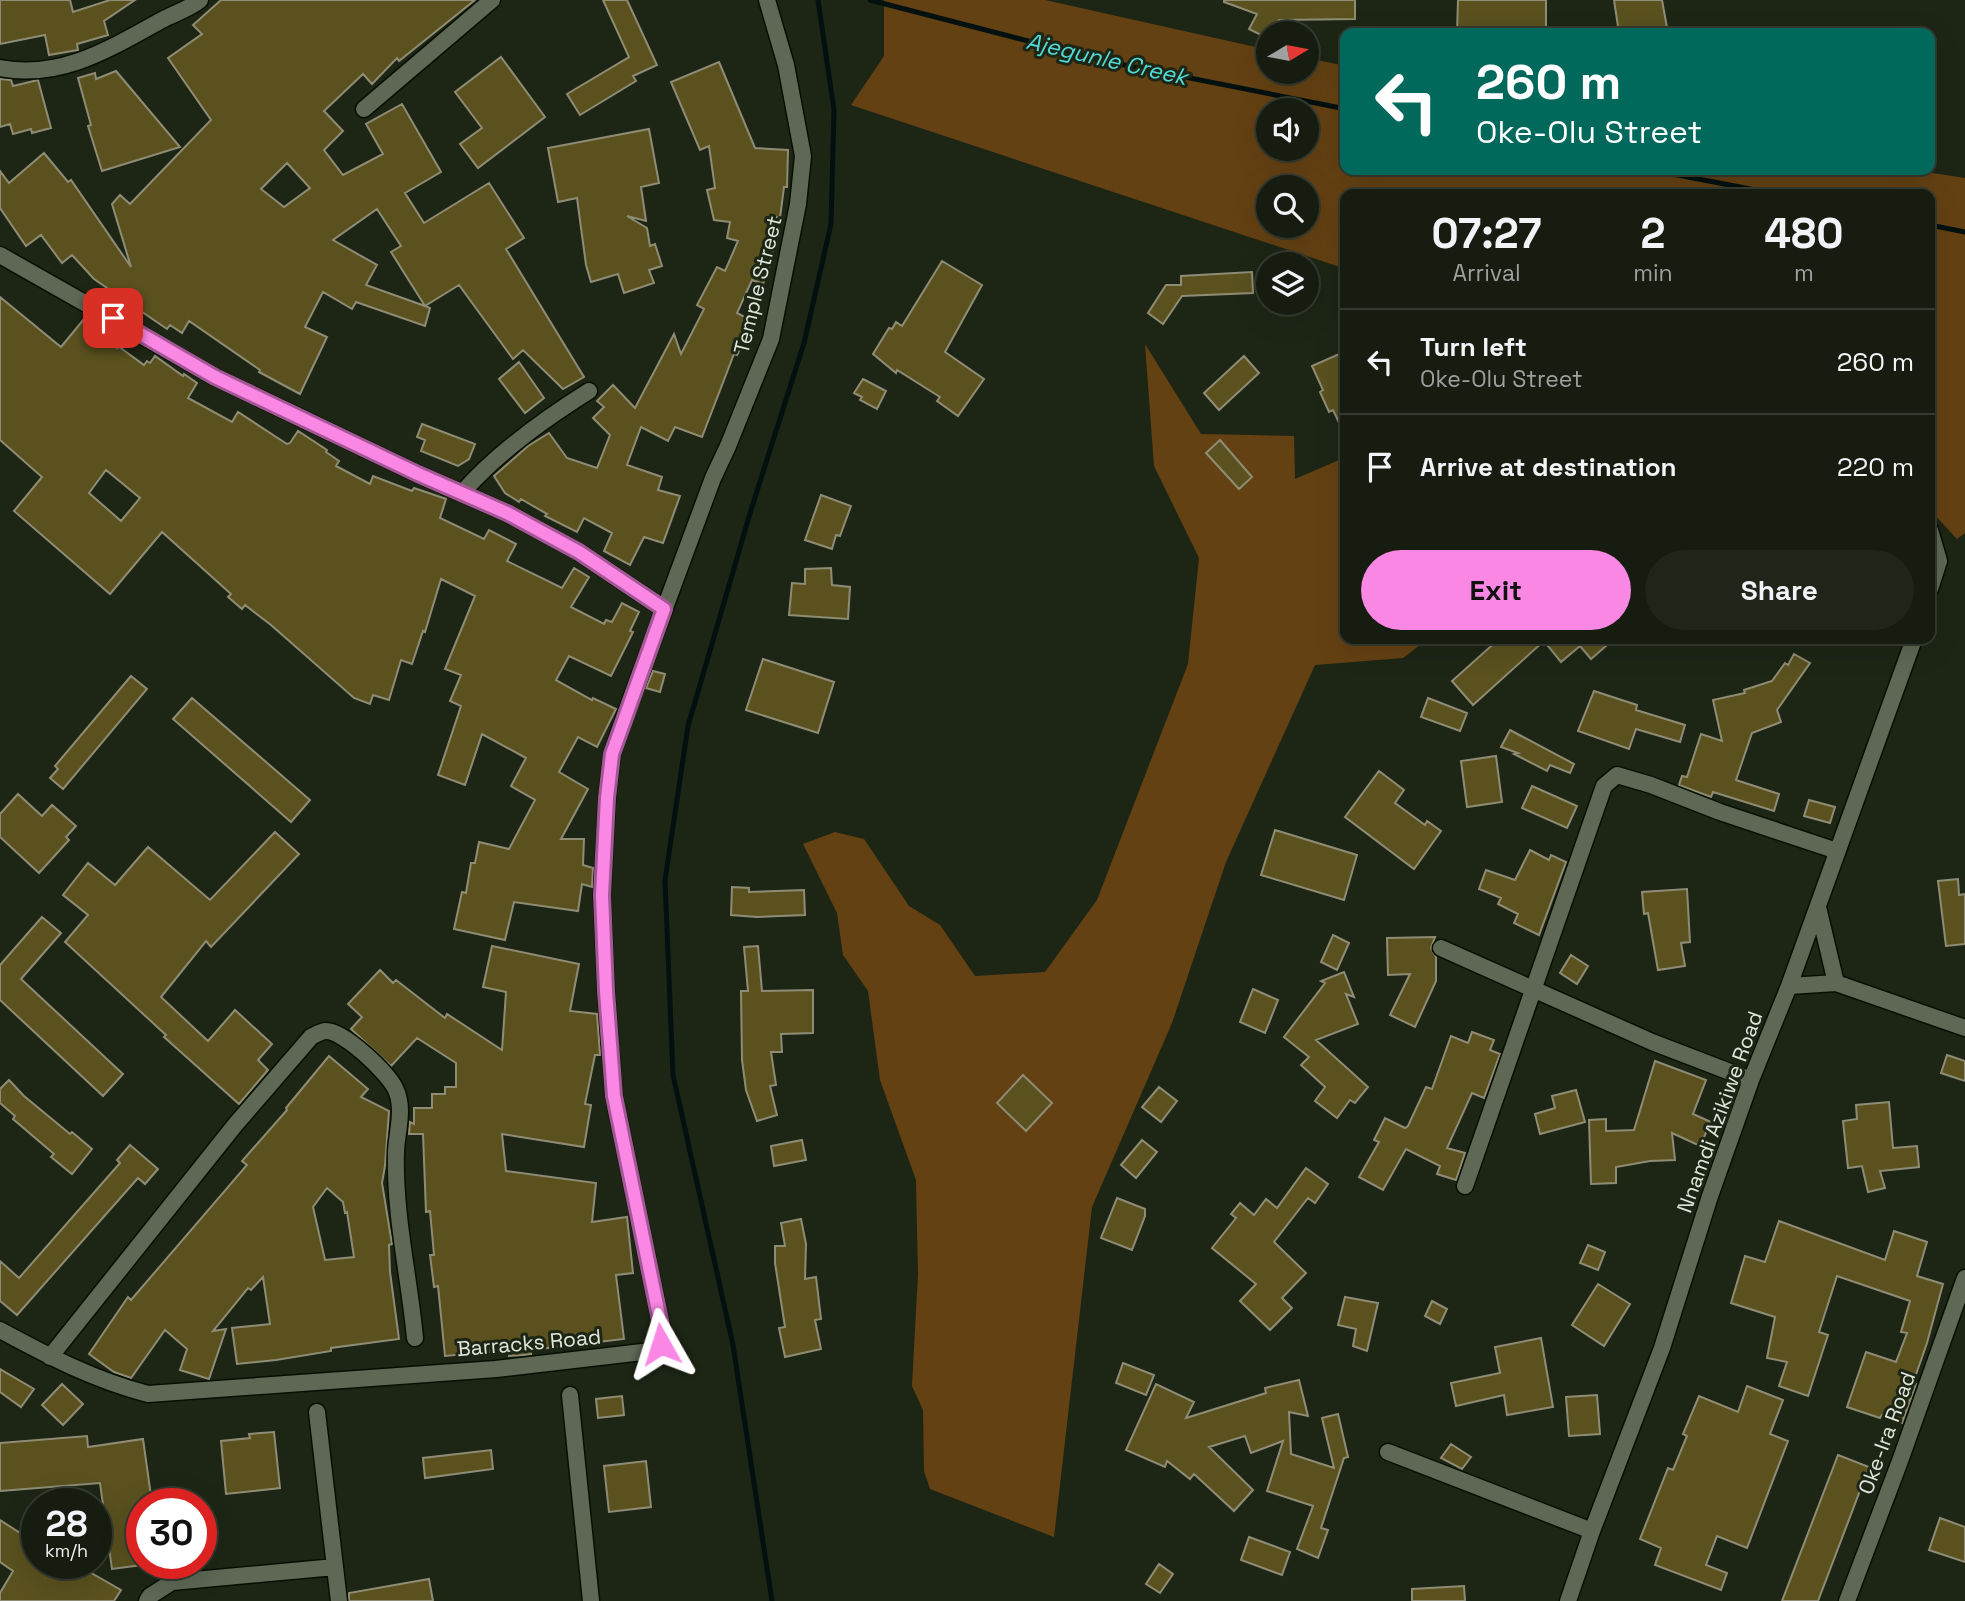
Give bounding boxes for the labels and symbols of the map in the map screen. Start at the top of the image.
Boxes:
north arrow [1256,21,1320,84]
water label: Ajegunle Creek [1023,26,1193,93]
street label: Temple Street [727,213,788,357]
pin [83,288,143,348]
street label: Nnamdi Azikiwe Road [1671,1007,1769,1216]
position arrow [624,1307,698,1381]
street label: Barracks Road [456,1323,602,1362]
street label: Oke-Ira Road [1852,1368,1921,1498]
speed limit sign: 30 [126,1488,217,1579]

